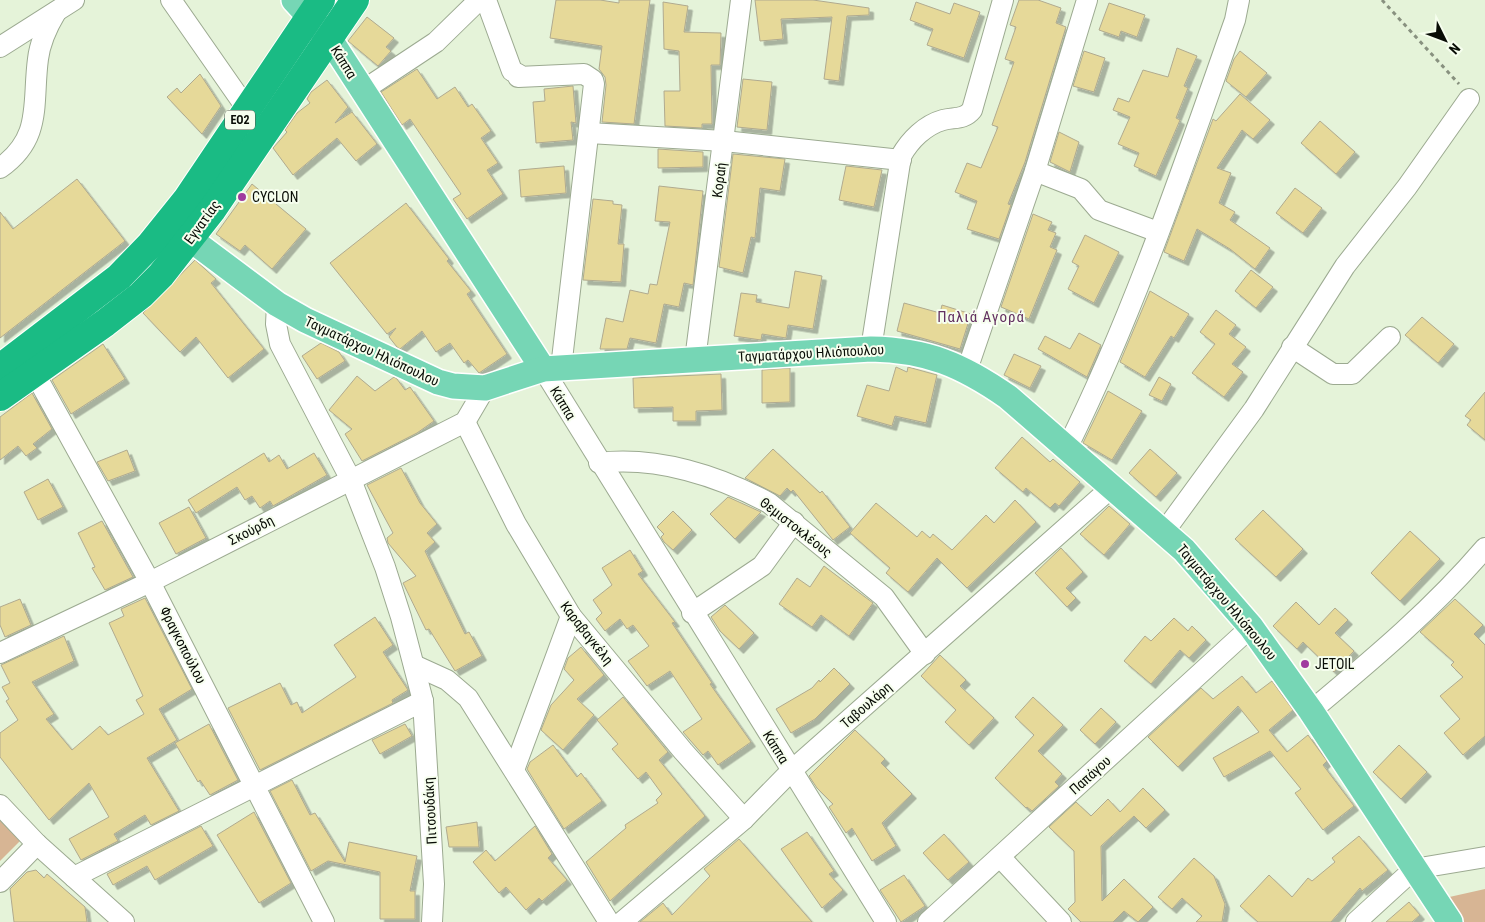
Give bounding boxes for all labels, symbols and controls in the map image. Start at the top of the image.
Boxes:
north arrow [1420,15,1470,65]
text: N [1446,40,1463,57]
street label: Κάππα [328,43,360,82]
road number: ΕΟ2 [225,110,255,130]
street label: Κοραή [709,161,729,199]
place label: CYCLON [252,189,298,205]
marker: CYCLON [236,191,248,203]
street label: Εγνατίας [181,197,223,247]
district label: Παλιά Αγορά [937,308,1025,326]
street label: Ταγματάρχου Ηλιόπουλου [302,313,442,389]
street label: Ταγματάρχου Ηλιόπουλου [738,341,885,365]
street label: Κάππα [547,383,579,423]
street label: Θεμιστοκλέους [757,494,835,560]
street label: Σκούρδη [226,512,276,548]
street label: Ταγματάρχου Ηλιόπουλου [1174,541,1280,663]
street label: Καραβαγκέλη [557,598,617,668]
street label: Φραγκοπούλου [157,604,209,686]
place label: JETOIL [1315,656,1355,672]
marker: JETOIL [1299,658,1311,670]
street label: Ταβουλάρη [837,679,895,731]
street label: Κάππα [760,728,792,767]
street label: Παπάγου [1066,752,1114,798]
street label: Πιτσουδάκη [420,777,440,845]

